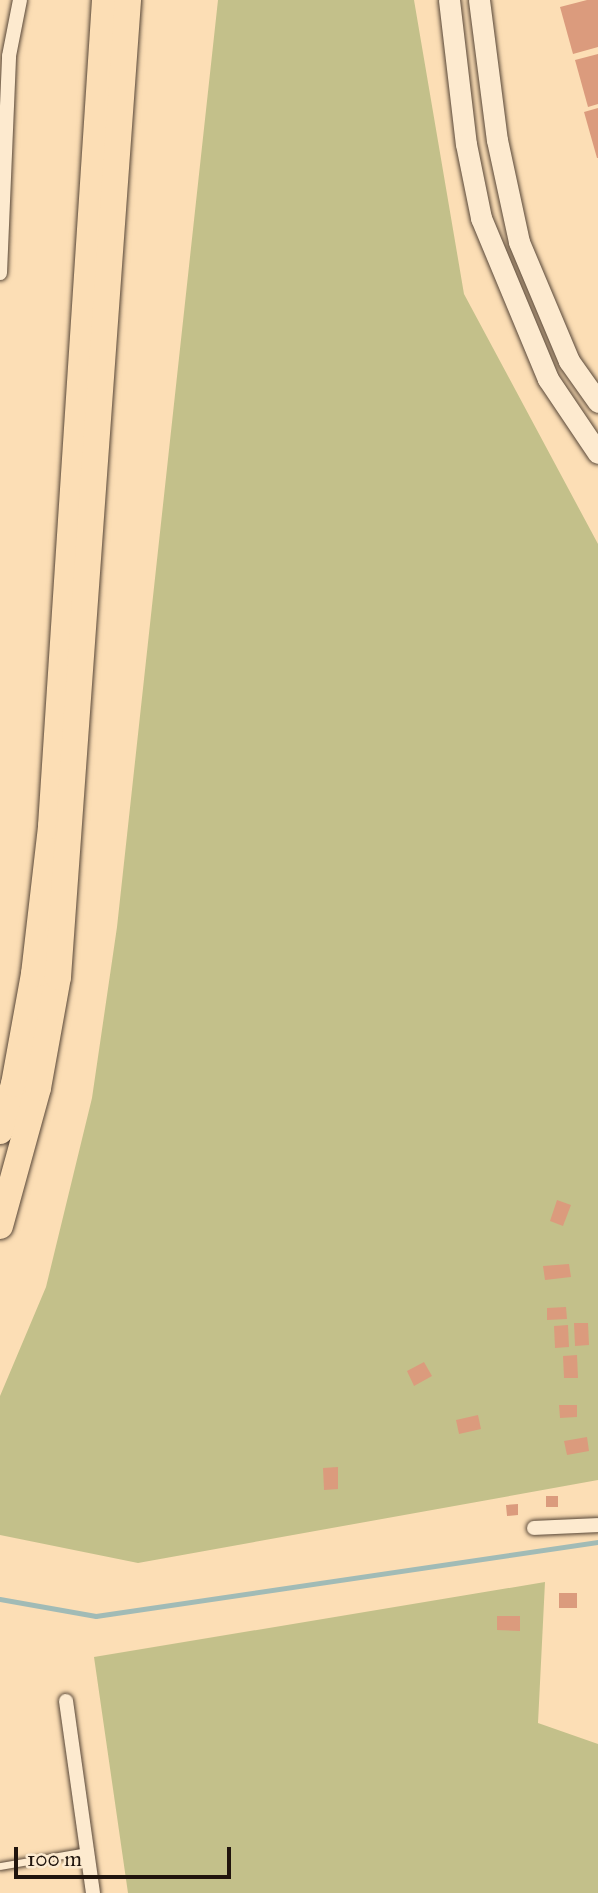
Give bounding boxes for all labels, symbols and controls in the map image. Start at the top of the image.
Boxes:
scale bar [18,1834,234,1878]
text: 100 m [27,1846,82,1872]

